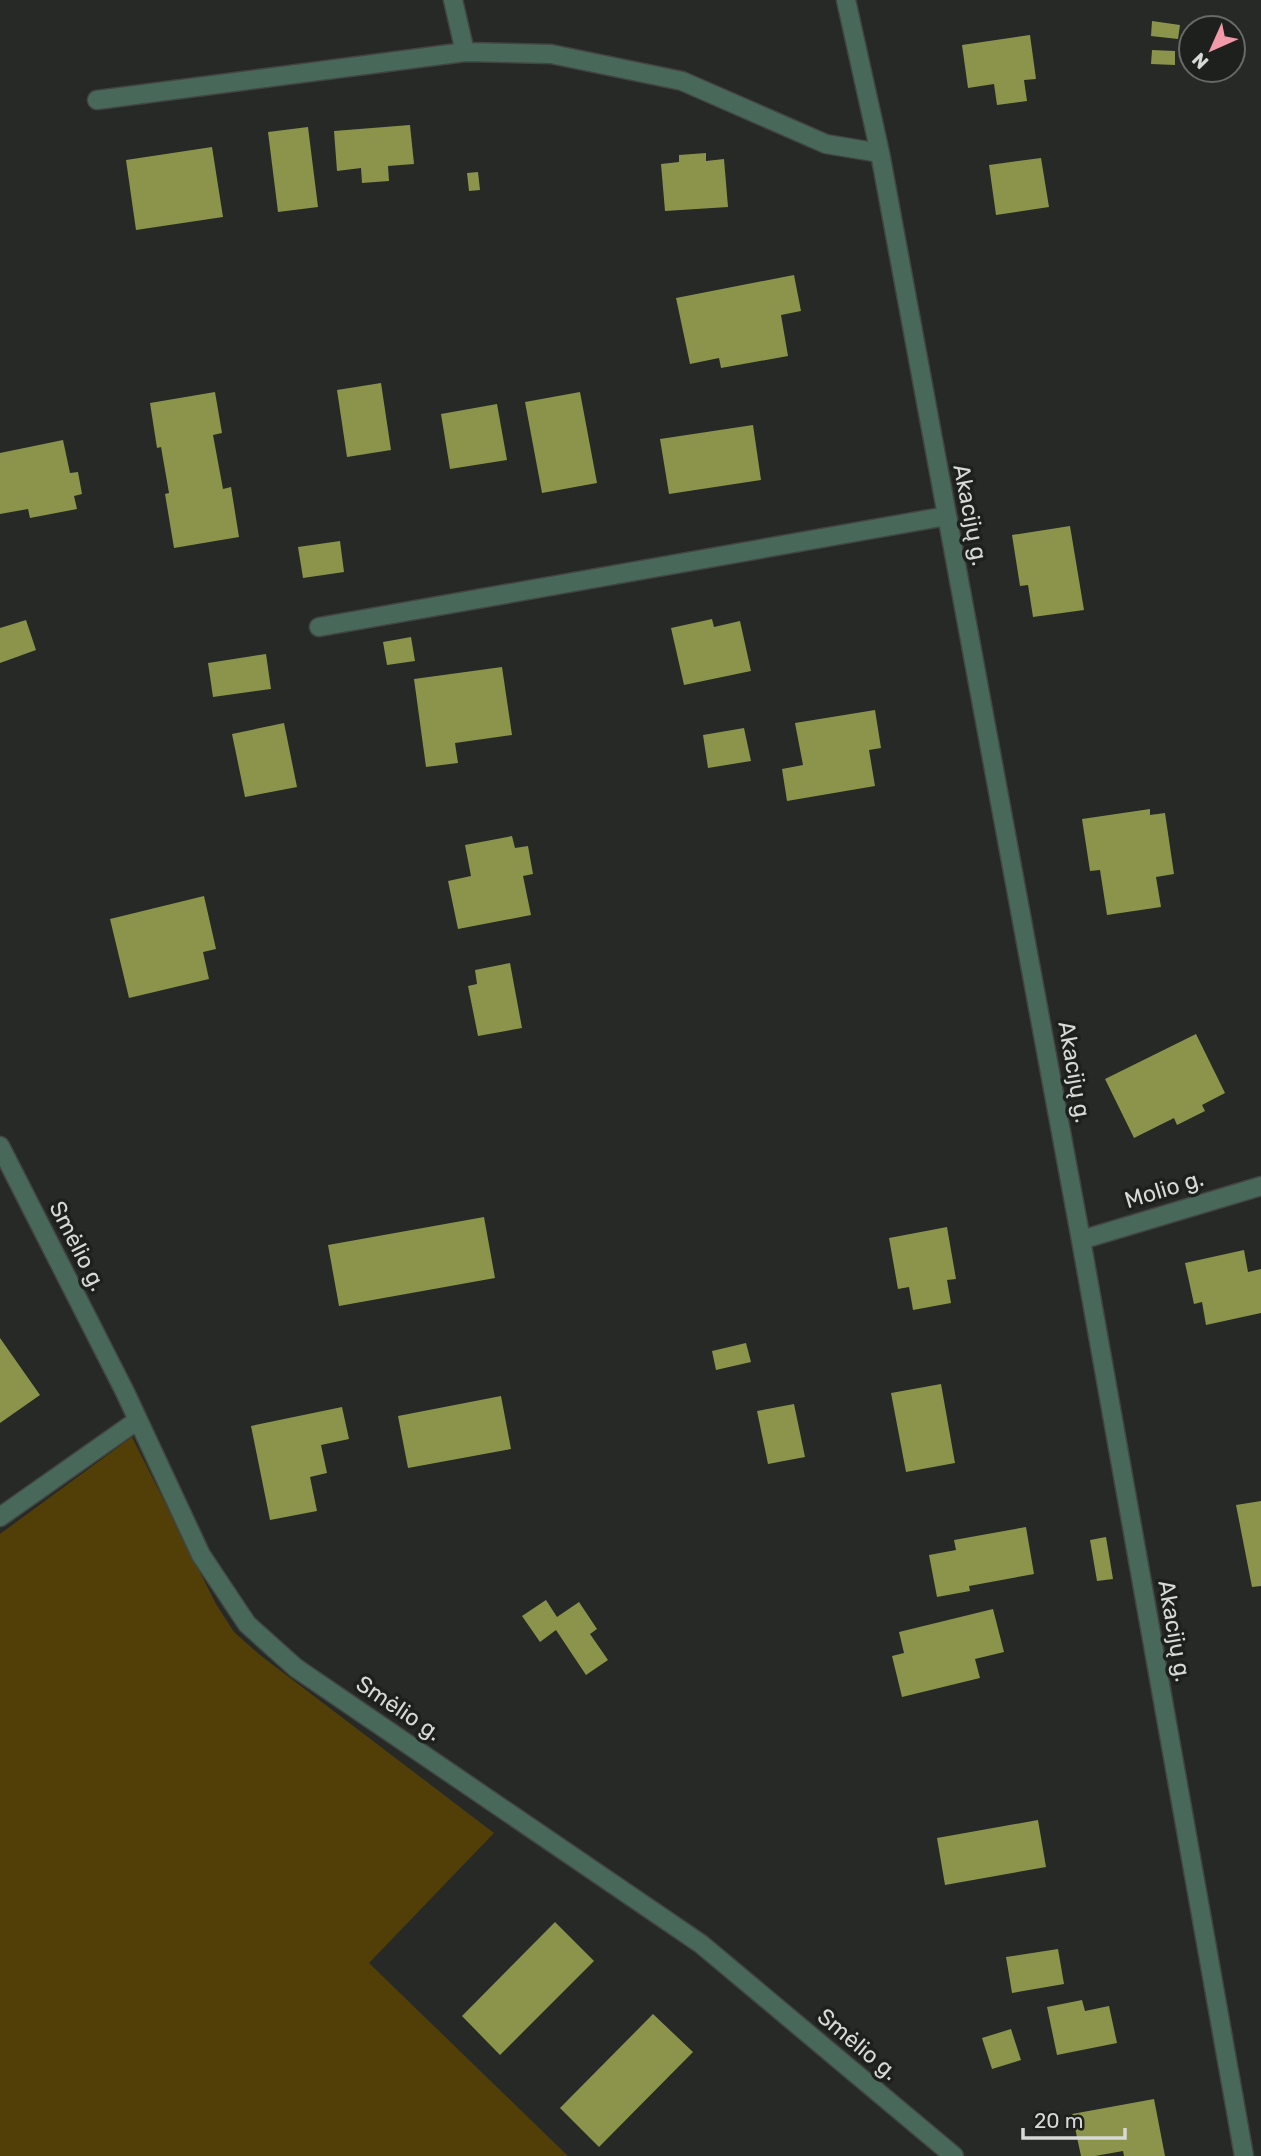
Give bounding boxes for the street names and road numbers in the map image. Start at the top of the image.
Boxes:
street label: Akacijų g. [947,462,995,568]
street label: Akacijų g. [1052,1019,1098,1125]
street label: Molio g. [1121,1164,1207,1214]
street label: Smėlio g. [43,1196,113,1296]
street label: Akacijų g. [1152,1578,1198,1684]
street label: Smėlio g. [351,1669,447,1747]
street label: Smėlio g. [812,2002,904,2086]

